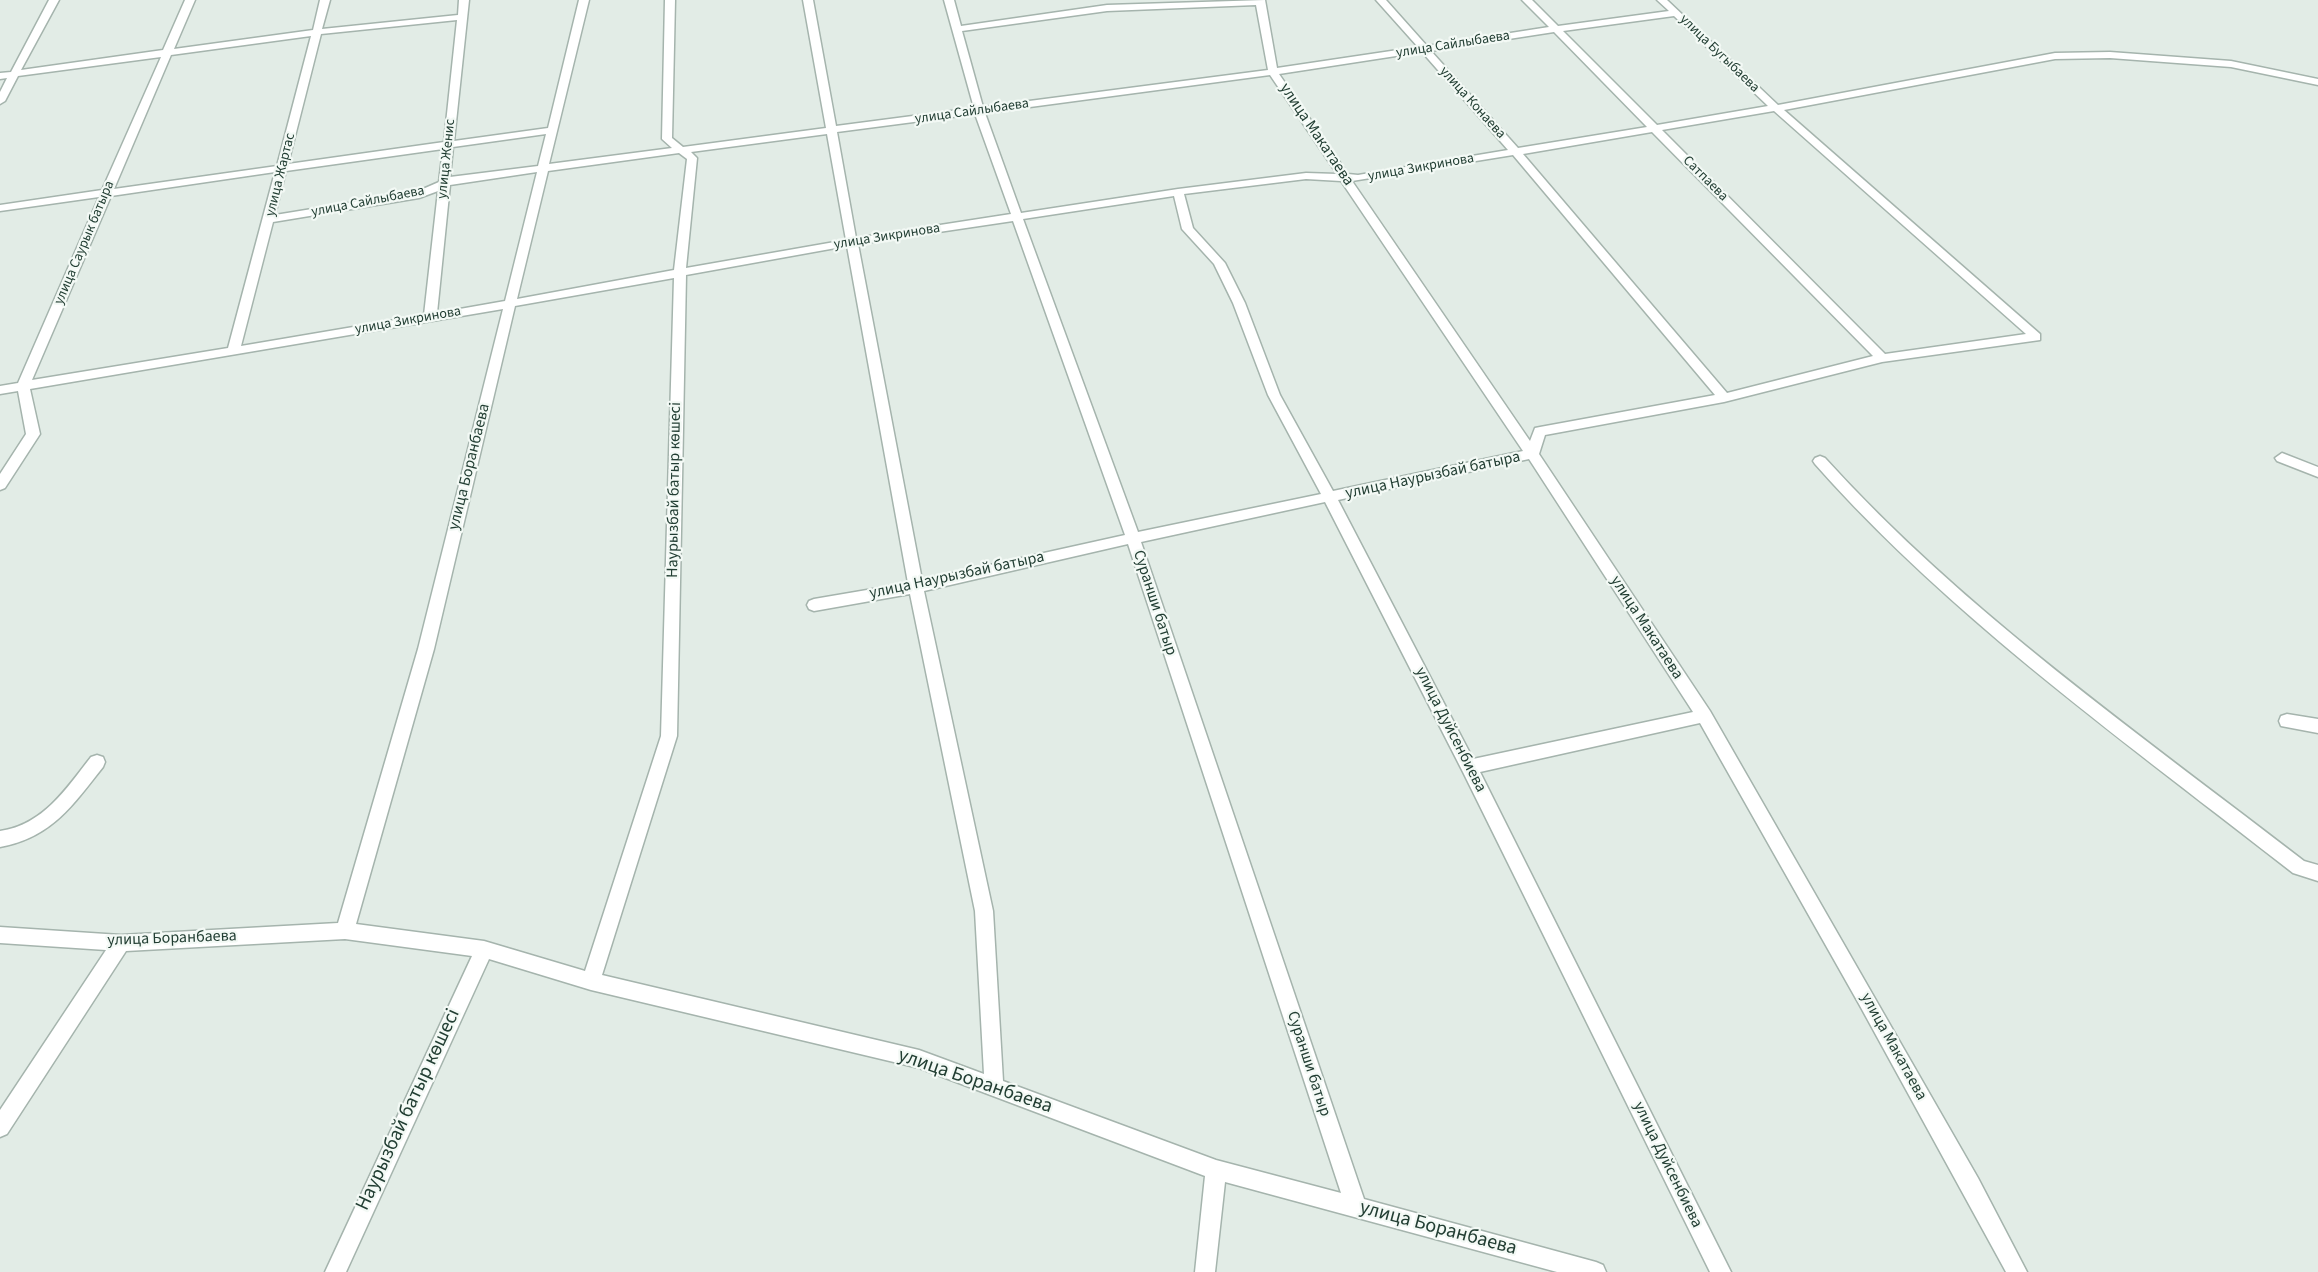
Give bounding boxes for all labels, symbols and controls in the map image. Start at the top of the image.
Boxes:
street label: улица Бугыбаева [1675,12,1763,96]
street label: улица Сайлыбаева [1395,28,1511,62]
street label: улица Конаева [1435,64,1509,142]
street label: улица Макатаева [1275,80,1357,190]
street label: улица Сайлыбаева [914,96,1030,128]
street label: улица Женис [434,118,460,200]
street label: улица Жартас [263,132,299,218]
street label: улица Зикринова [1367,150,1475,186]
street label: Сатпаева [1679,153,1731,205]
street label: улица Саурык батыра [51,179,119,307]
street label: улица Сайлыбаева [310,183,426,221]
street label: улица Зикринова [833,220,941,254]
street label: улица Зикринова [354,303,462,339]
street label: улица Боранбаева [445,402,495,532]
street label: Наурызбай батыр көшесі [664,402,686,578]
street label: улица Наурызбай батыра [1344,448,1522,504]
street label: улица Наурызбай батыра [868,548,1046,604]
street label: Суранши батыр [1128,548,1180,658]
street label: улица Макатаева [1605,573,1687,683]
street label: улица Дуйсенбиева [1410,664,1490,796]
street label: улица Боранбаева [107,927,237,951]
street label: улица Макатаева [1856,990,1930,1104]
street label: Наурызбай батыр көшесі [352,1005,466,1215]
street label: Суранши батыр [1282,1009,1334,1119]
street label: улица Боранбаева [895,1044,1055,1120]
street label: улица Дуйсенбиева [1628,1099,1706,1231]
street label: улица Боранбаева [1357,1196,1519,1262]

